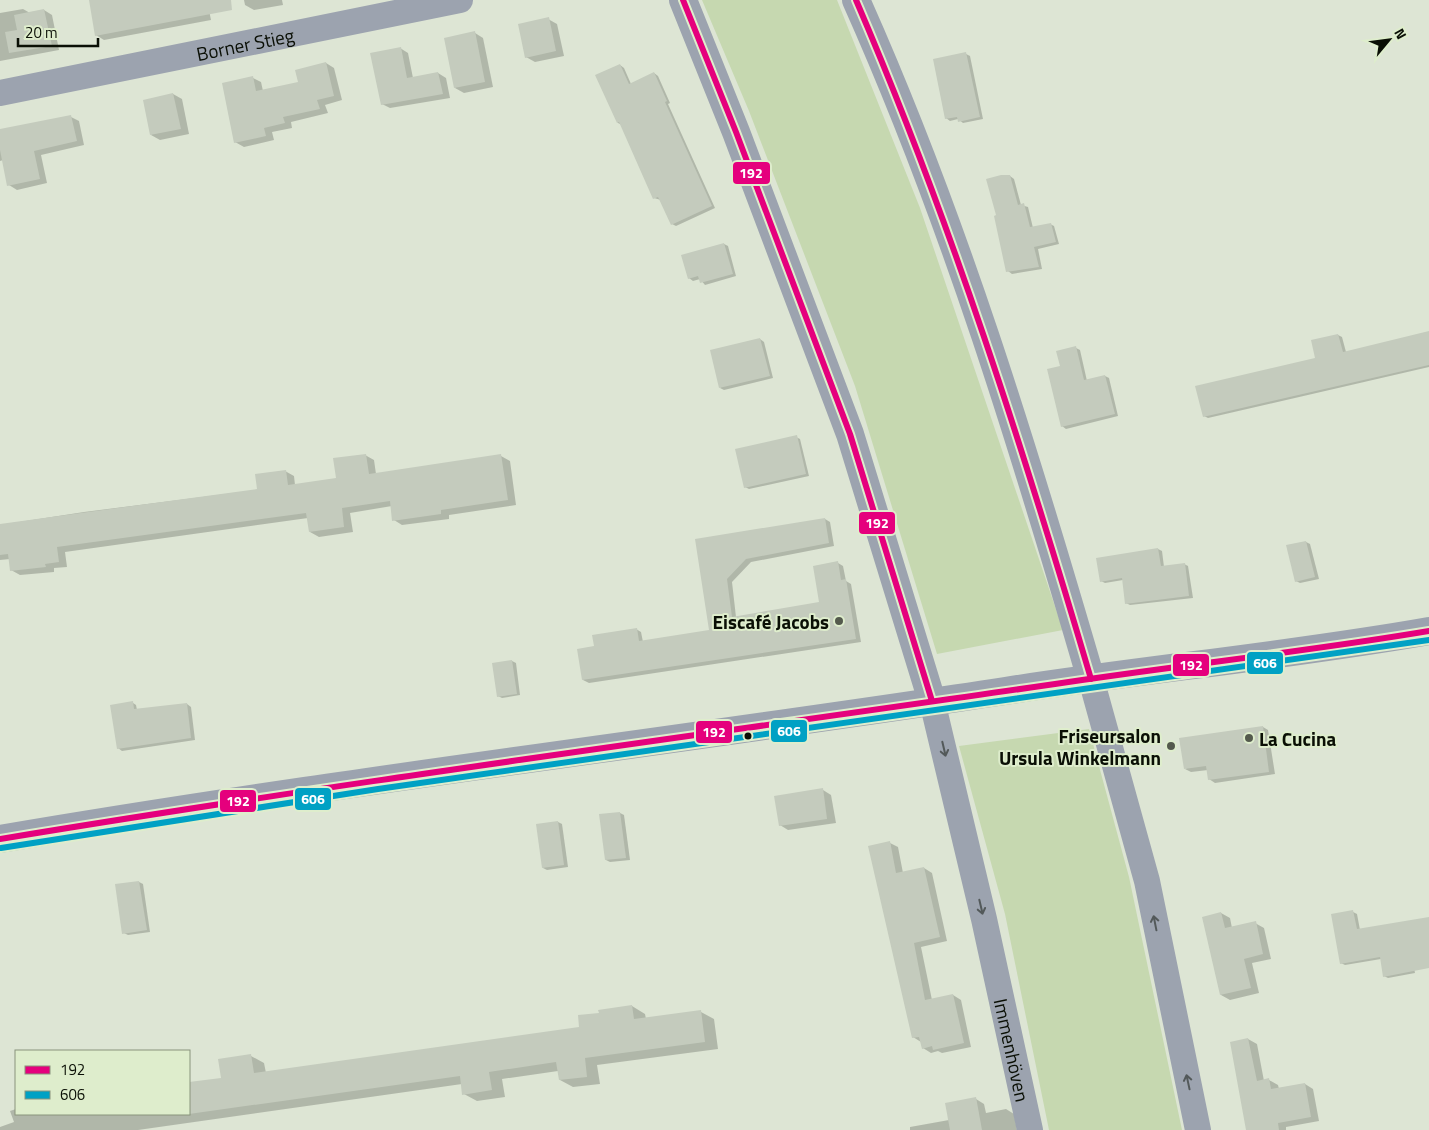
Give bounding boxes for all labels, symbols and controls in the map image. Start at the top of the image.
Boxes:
scale bar [18,15,98,47]
north arrow [1364,15,1414,65]
street label: Borner Stieg [194,19,297,68]
text: 20 m [25,21,58,44]
text: N [1389,24,1412,43]
line badge: 192 [732,161,771,185]
text: 192 [739,162,763,183]
line badge: 192 [858,511,896,535]
text: 192 [865,512,889,533]
place label: Eiscafé Jacobs [713,607,829,636]
marker: Eiscafé Jacobs [833,615,845,627]
line badge: 606 [1246,651,1284,675]
text: 606 [1253,652,1277,673]
line badge: 192 [1172,653,1210,677]
text: 192 [1179,654,1203,675]
line badge: 606 [770,719,808,743]
line badge: 192 [695,720,733,744]
text: 606 [777,720,801,741]
text: 192 [702,721,726,742]
place label: Friseursalon Ursula Winkelmann [999,721,1161,772]
place label: La Cucina [1259,724,1336,753]
unlabelled marker [743,731,753,741]
marker: La Cucina [1243,732,1255,744]
one-way arrow [940,740,949,756]
marker: Friseursalon Ursula Winkelmann [1165,740,1177,752]
line badge: 606 [294,787,332,811]
text: 606 [301,788,325,809]
line badge: 192 [219,789,257,813]
text: 192 [226,790,250,811]
one-way arrow [977,898,986,914]
one-way arrow [1150,916,1160,932]
street label: Immenhöven [987,995,1038,1104]
legend [15,1050,190,1115]
text: 192 [60,1058,85,1081]
one-way arrow [1183,1075,1192,1091]
text: 606 [60,1083,85,1106]

